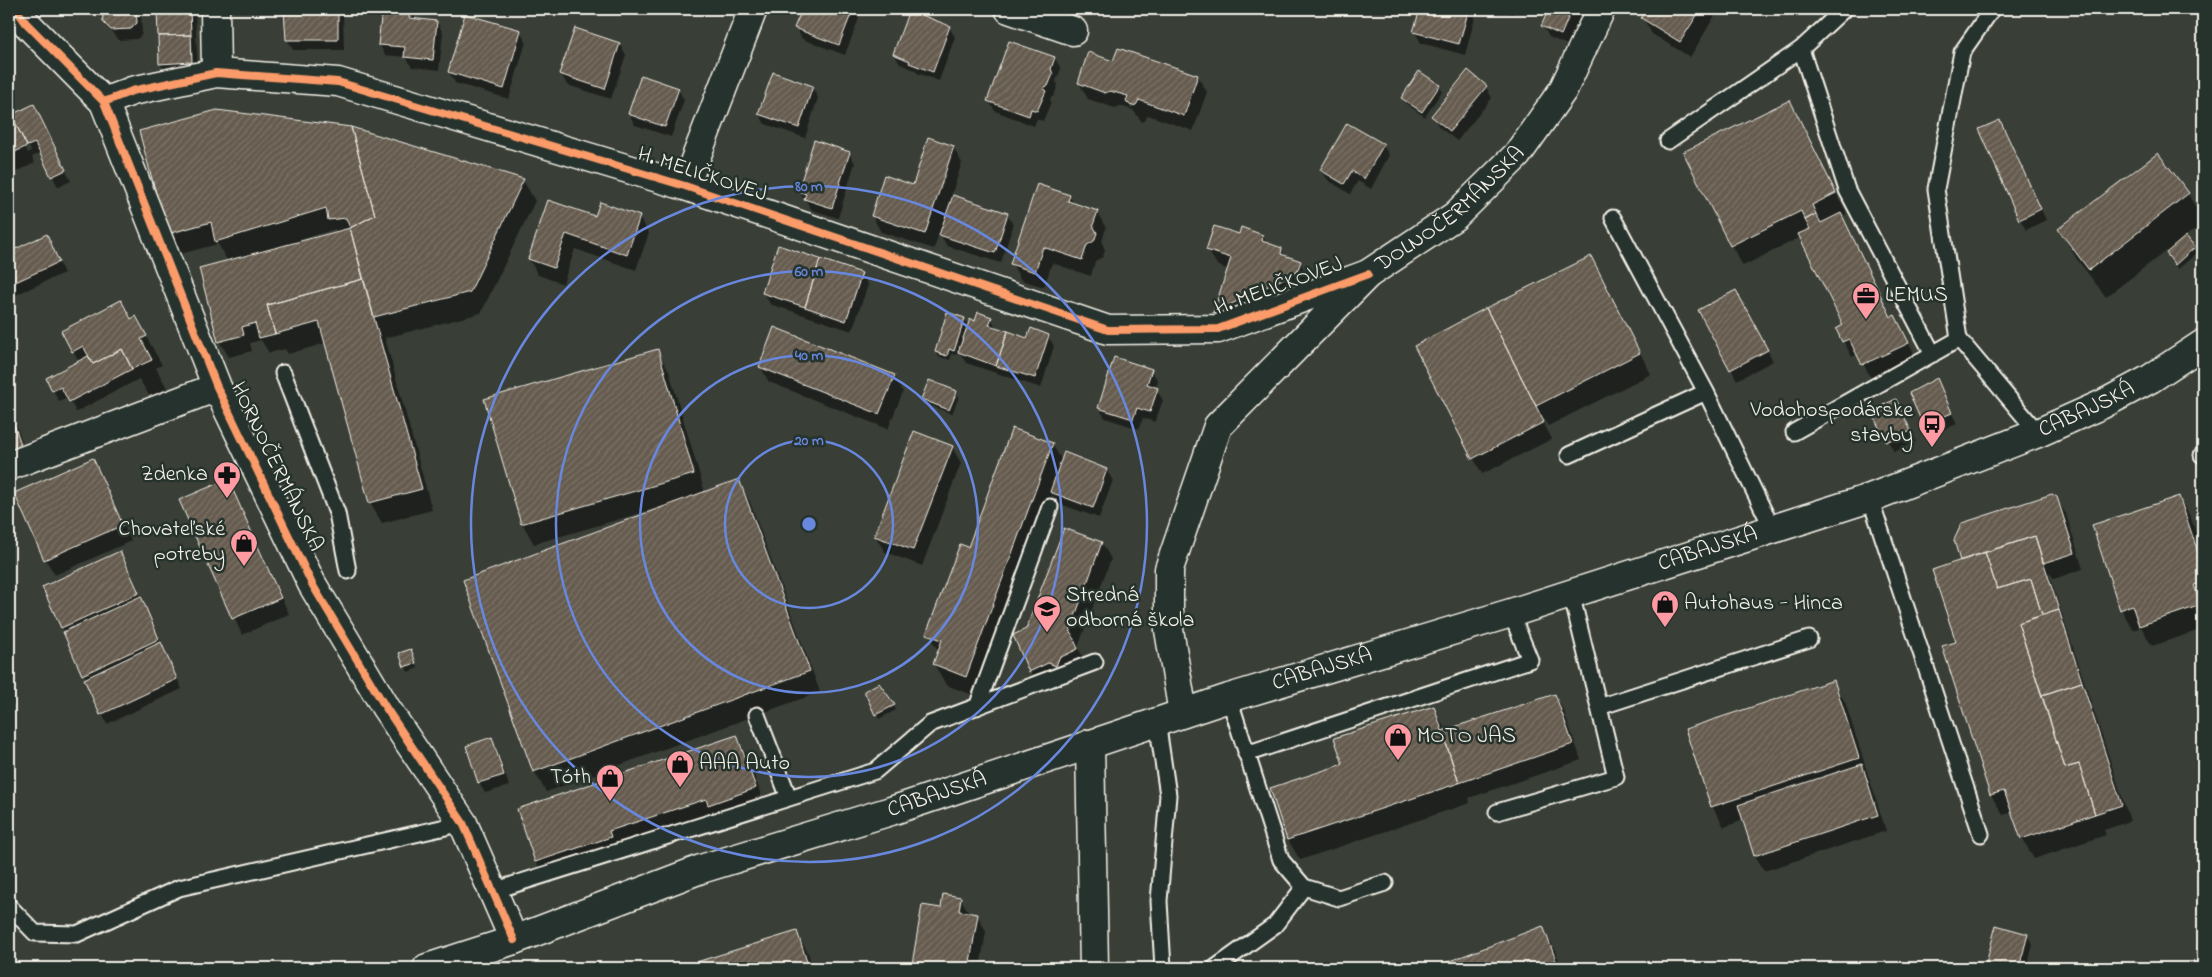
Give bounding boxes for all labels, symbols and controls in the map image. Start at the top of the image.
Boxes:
street label: H. MELIČKOVEJ [633,139,771,211]
street label: DOLNOČERMÁNSKA [1368,139,1533,281]
text: 80 m [794,176,823,198]
street label: H. MELIČKOVEJ [1210,249,1348,325]
text: 60 m [794,261,824,283]
place label: LEMUS [1885,280,1948,312]
office icon: LEMUS [1851,281,1881,320]
text: 40 m [794,345,823,367]
street label: CABAJSKÁ [2034,374,2141,447]
street label: HORNOČERMÁNSKA [221,377,331,557]
place label: Vodohospodárske stavby [1750,395,1913,453]
bus stop icon: Vodohospodárske stavby [1917,409,1947,448]
text: 20 m [793,430,824,452]
place label: Zdenka [141,459,208,491]
pharmacy icon: Zdenka [212,460,242,499]
place label: Chovateľské potreby [118,514,225,572]
centre of rings [800,515,818,533]
street label: CABAJSKÁ [1654,519,1762,581]
shop icon: Chovateľské potreby [229,528,259,567]
place label: Stredná odborná škola [1066,580,1194,637]
place label: Autohaus - Hinca [1684,588,1843,620]
shop icon: Autohaus - Hinca [1650,589,1680,628]
school or university icon: Stredná odborná škola [1032,594,1062,633]
street label: CABAJSKÁ [1268,640,1376,700]
place label: MOTO JAS [1417,721,1516,753]
shop icon: MOTO JAS [1383,722,1413,761]
place label: AAA Auto [699,748,790,780]
shop icon: AAA Auto [665,749,695,788]
place label: Tóth [550,762,591,794]
shop icon: Tóth [595,763,625,802]
street label: CABAJSKÁ [883,764,991,827]

